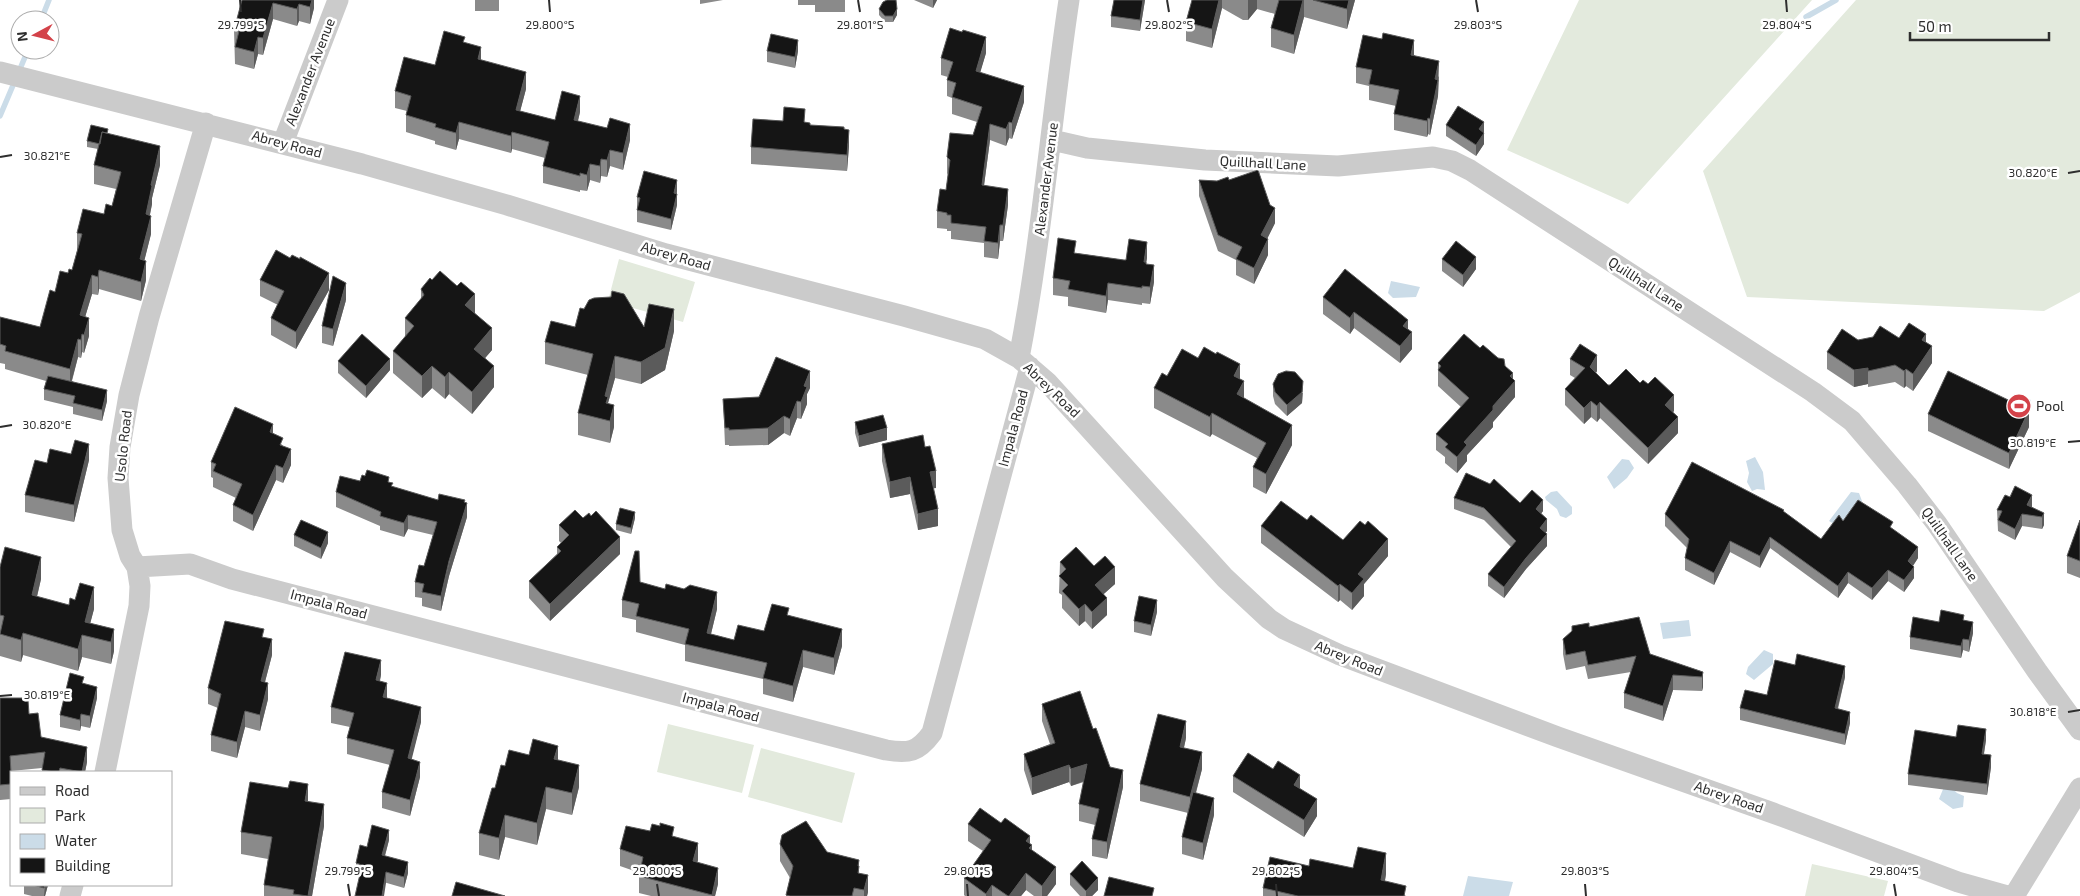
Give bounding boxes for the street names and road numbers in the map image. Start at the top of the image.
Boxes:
street label: Alexander Avenue [281,15,338,128]
street label: Alexander Avenue [1030,121,1061,237]
street label: Abrey Road [250,126,324,161]
street label: Quillhall Lane [1219,152,1307,173]
street label: Abrey Road [639,237,713,274]
street label: Quillhall Lane [1605,253,1687,314]
street label: Abrey Road [1021,358,1084,421]
street label: Impala Road [994,388,1031,468]
street label: Usolo Road [110,409,135,483]
street label: Quillhall Lane [1919,503,1982,584]
street label: Impala Road [289,585,369,622]
street label: Abrey Road [1313,636,1386,679]
street label: Impala Road [681,688,761,725]
street label: Abrey Road [1692,777,1766,816]

